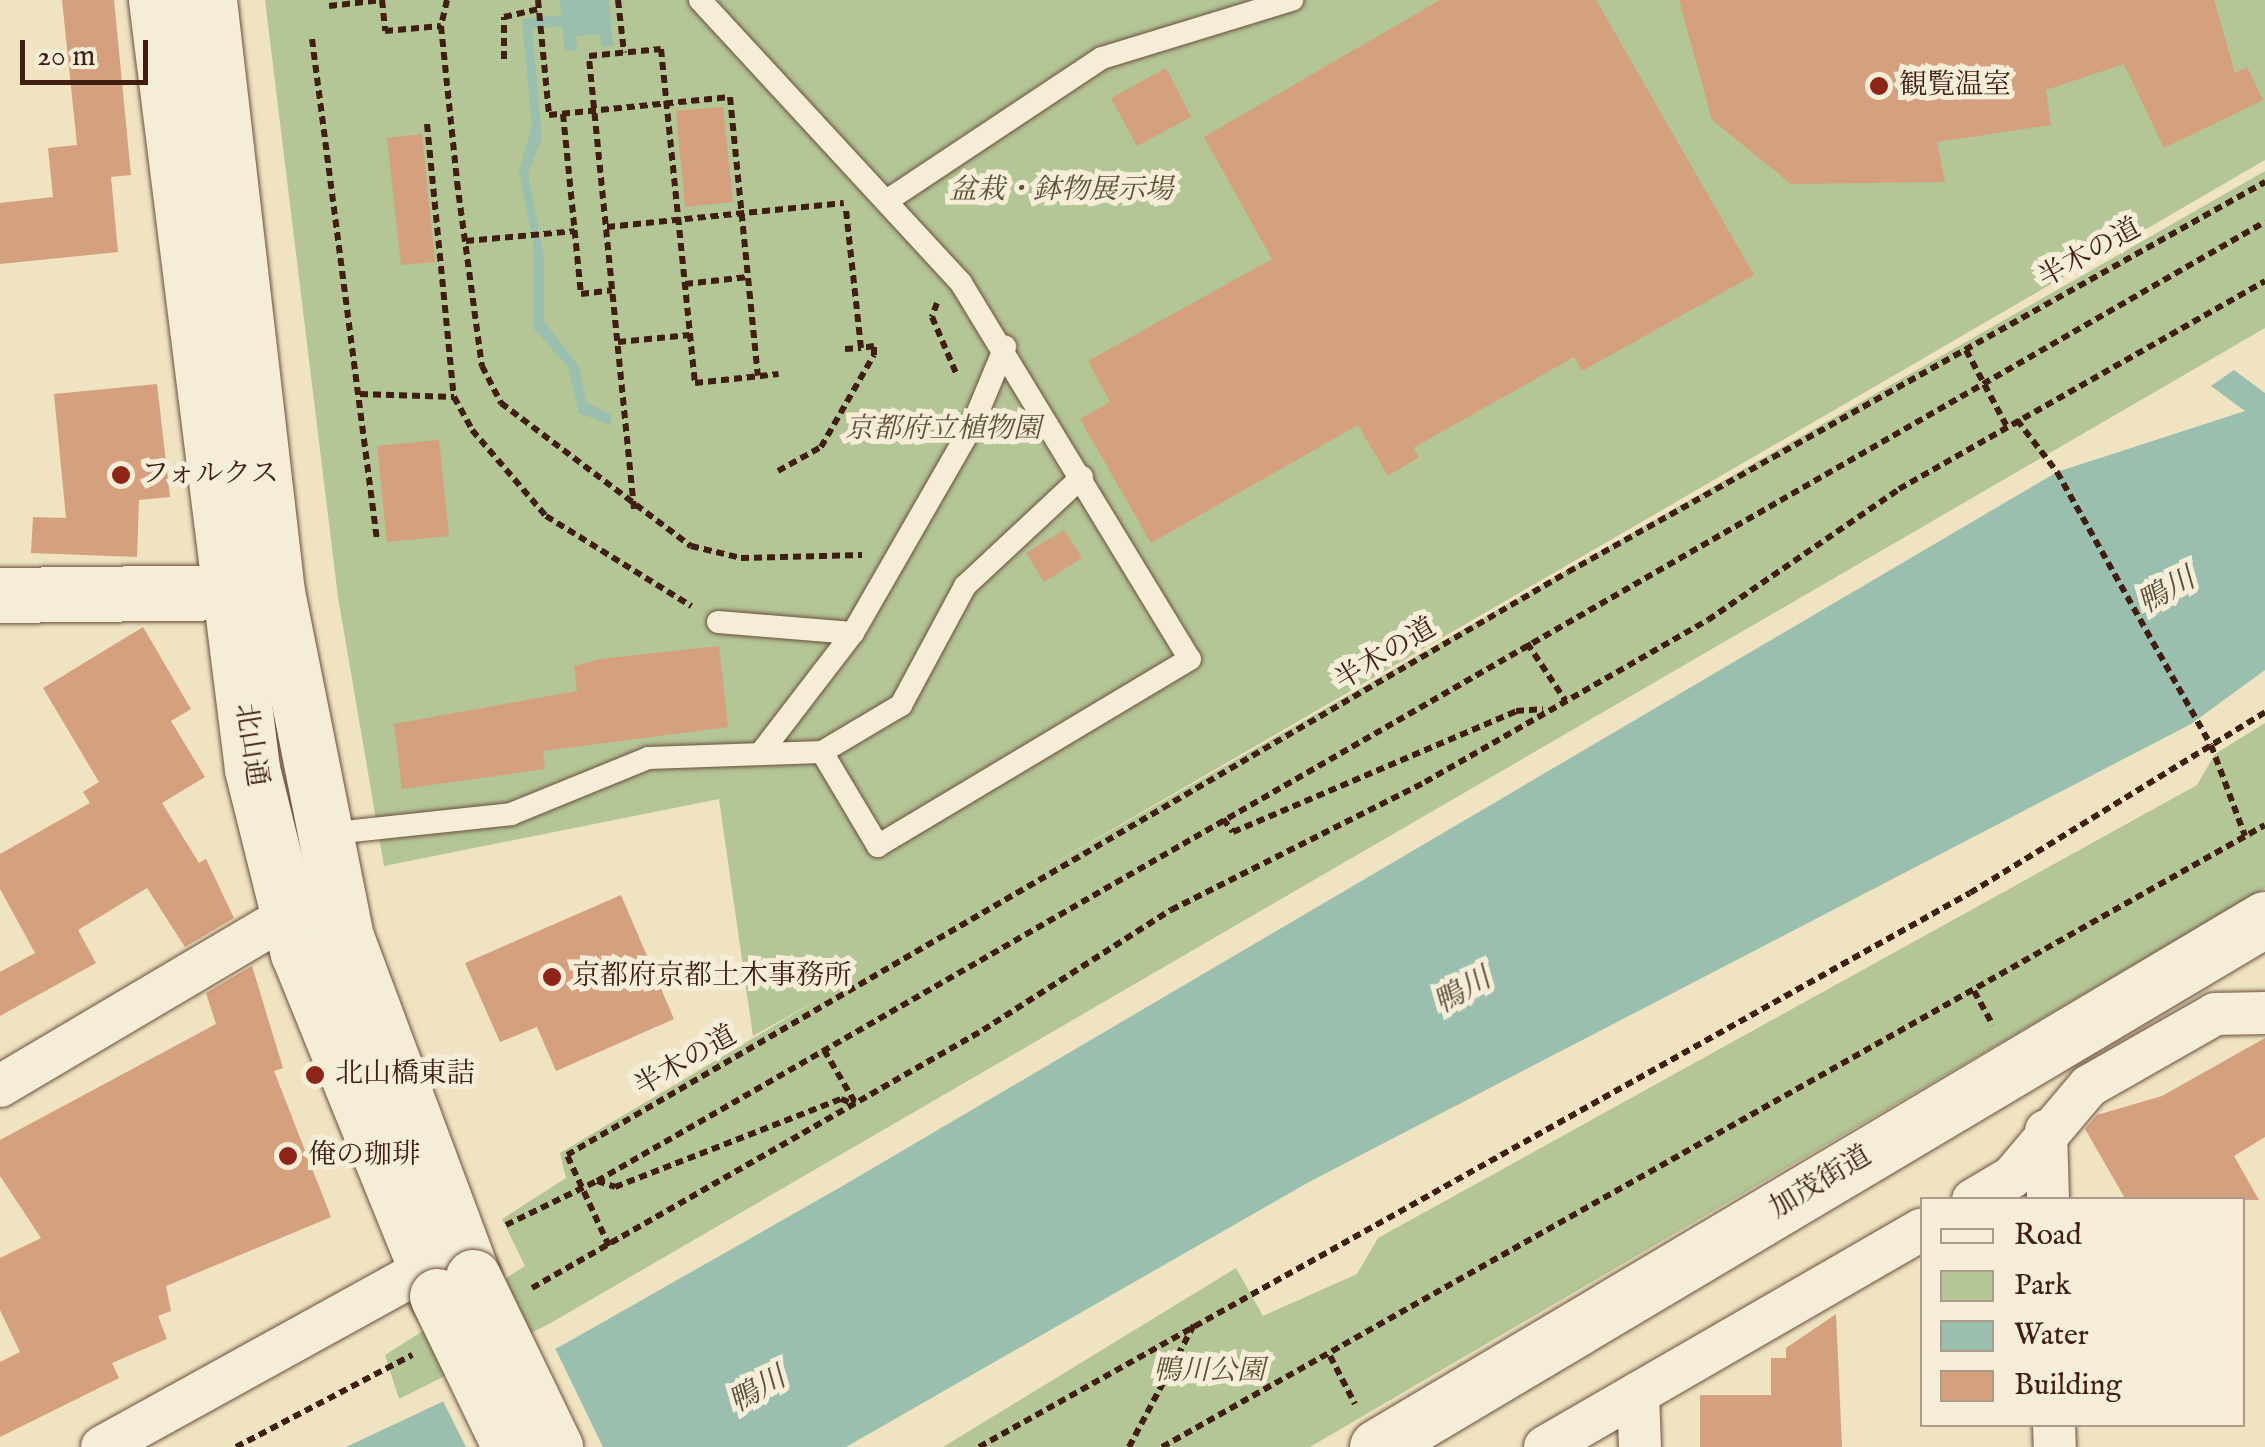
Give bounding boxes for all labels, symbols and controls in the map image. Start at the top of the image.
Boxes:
scale bar [25,20,152,82]
text: 20 m [37,38,96,76]
place label: 観覧温室 [1899,69,2011,103]
marker: 観覧温室 [1868,75,1890,97]
park label: 盆栽・鉢物展示場 [949,174,1173,208]
street label: 半木の道 [2033,212,2147,296]
park label: 京都府立植物園 [845,413,1041,447]
place label: フォルクス [141,458,281,492]
marker: フォルクス [110,464,132,486]
water label: 鴨川 [2132,561,2202,623]
street label: 半木の道 [1329,612,1443,698]
street label: 北山通 [227,701,273,789]
place label: 京都府京都土木事務所 [572,960,852,994]
water label: 鴨川 [1428,961,1498,1023]
marker: 京都府京都土木事務所 [541,966,563,988]
street label: 半木の道 [629,1019,743,1105]
place label: 北山橋東詰 [335,1058,475,1092]
marker: 北山橋東詰 [304,1064,326,1086]
place label: 俺の珈琲 [308,1139,420,1173]
street label: 加茂街道 [1764,1140,1878,1226]
marker: 俺の珈琲 [277,1145,299,1167]
legend [1920,1197,2245,1427]
text: Road [2014,1217,2082,1255]
text: Park [2014,1267,2071,1305]
text: Water [2014,1317,2089,1355]
park label: 鴨川公園 [1153,1355,1265,1389]
water label: 鴨川 [723,1360,793,1422]
text: Building [2014,1367,2122,1405]

